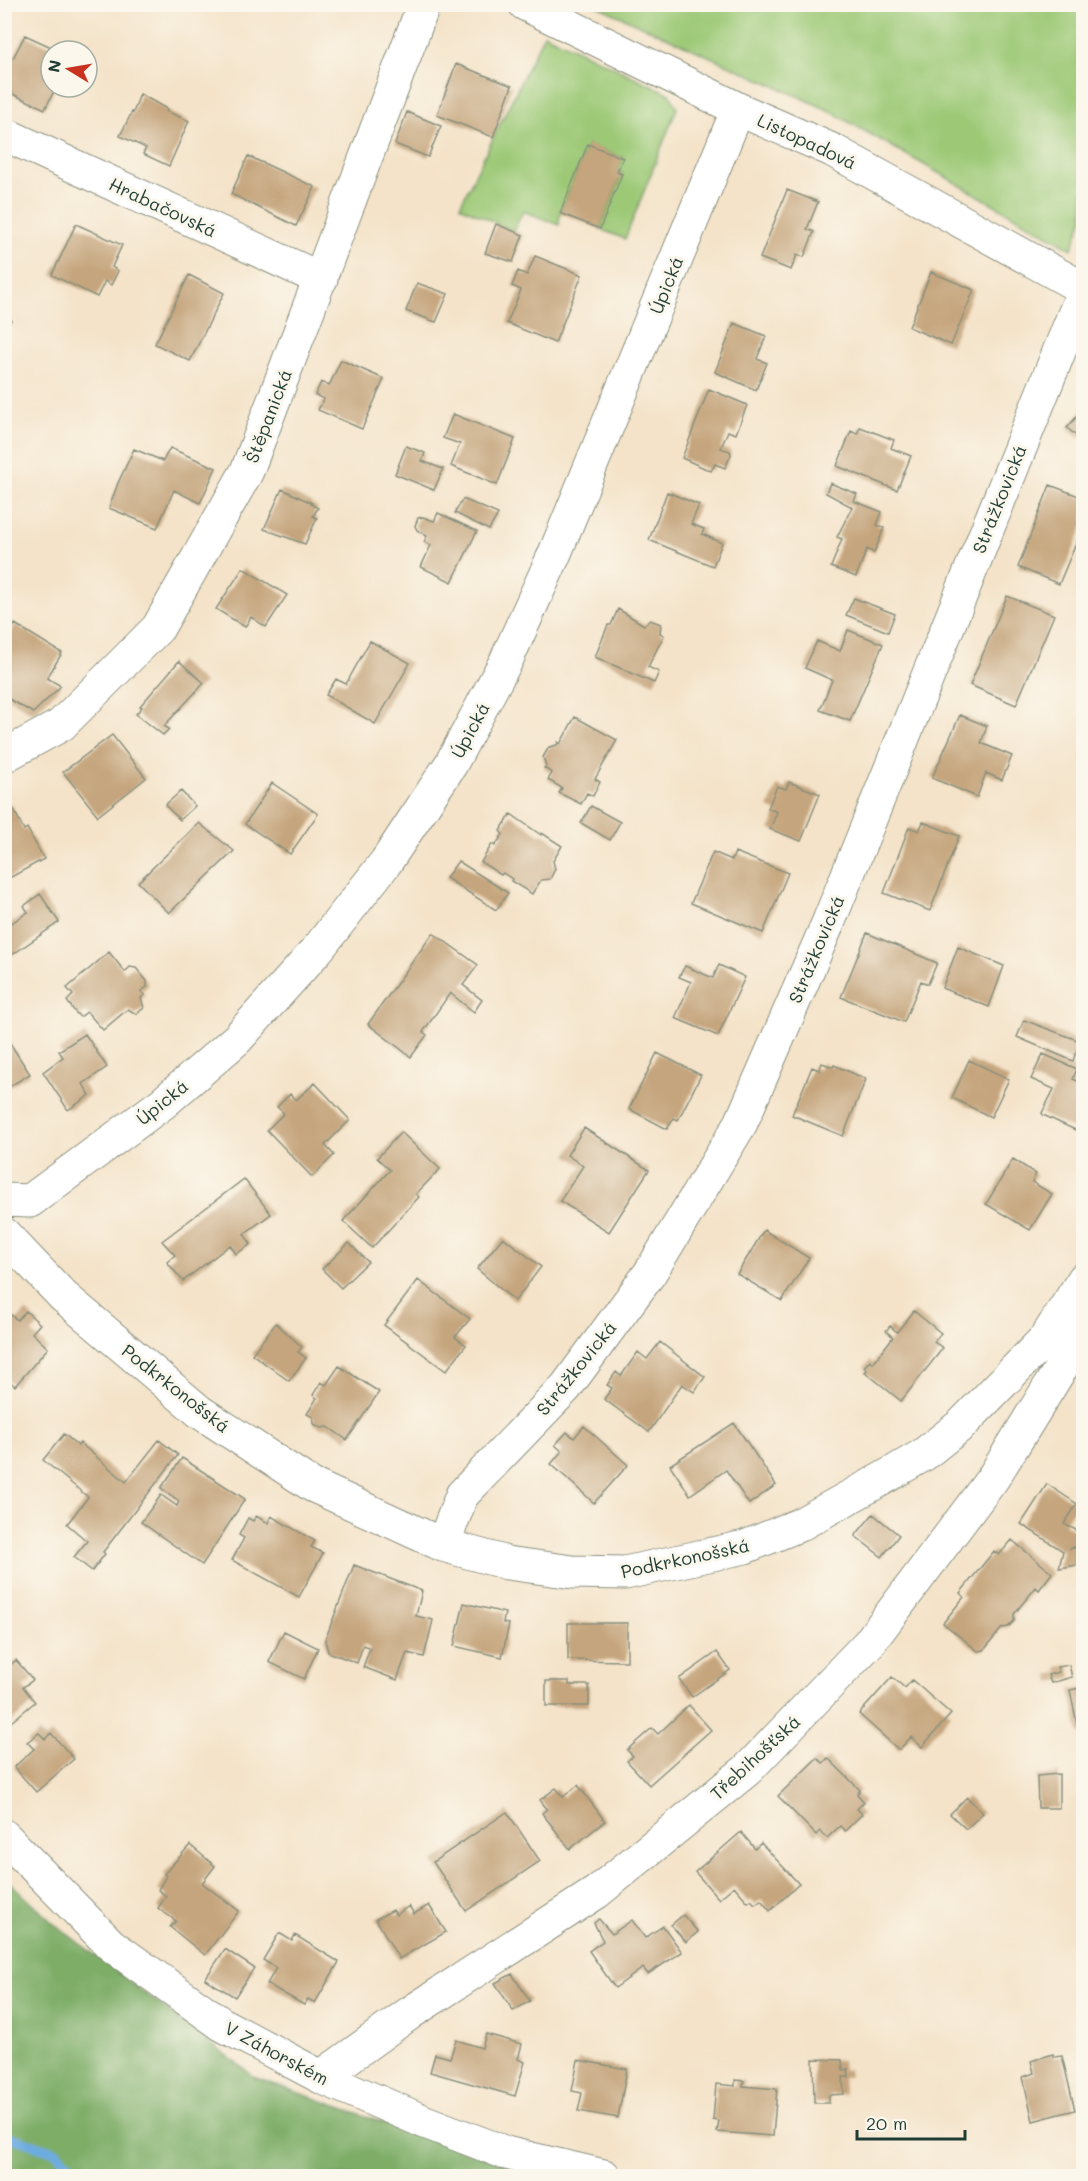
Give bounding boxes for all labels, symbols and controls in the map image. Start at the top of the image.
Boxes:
north arrow [39,39,99,99]
text: N [42,58,65,74]
street label: Listopadová [754,108,860,174]
street label: Hrabačovská [105,172,221,242]
street label: Úpická [644,253,688,317]
street label: Štěpanická [239,366,297,466]
street label: Strážkovická [966,441,1032,557]
street label: Úpická [445,698,495,762]
street label: Strážkovická [782,891,850,1007]
street label: Úpická [131,1074,193,1130]
street label: Strážkovická [531,1316,621,1420]
street label: Podkrkonošská [117,1338,235,1438]
street label: Podkrkonošská [619,1533,751,1583]
street label: Třebihošťská [705,1709,805,1805]
street label: V Záhorském [221,2016,333,2090]
scale bar [857,2103,965,2141]
text: 20 m [866,2111,907,2135]

